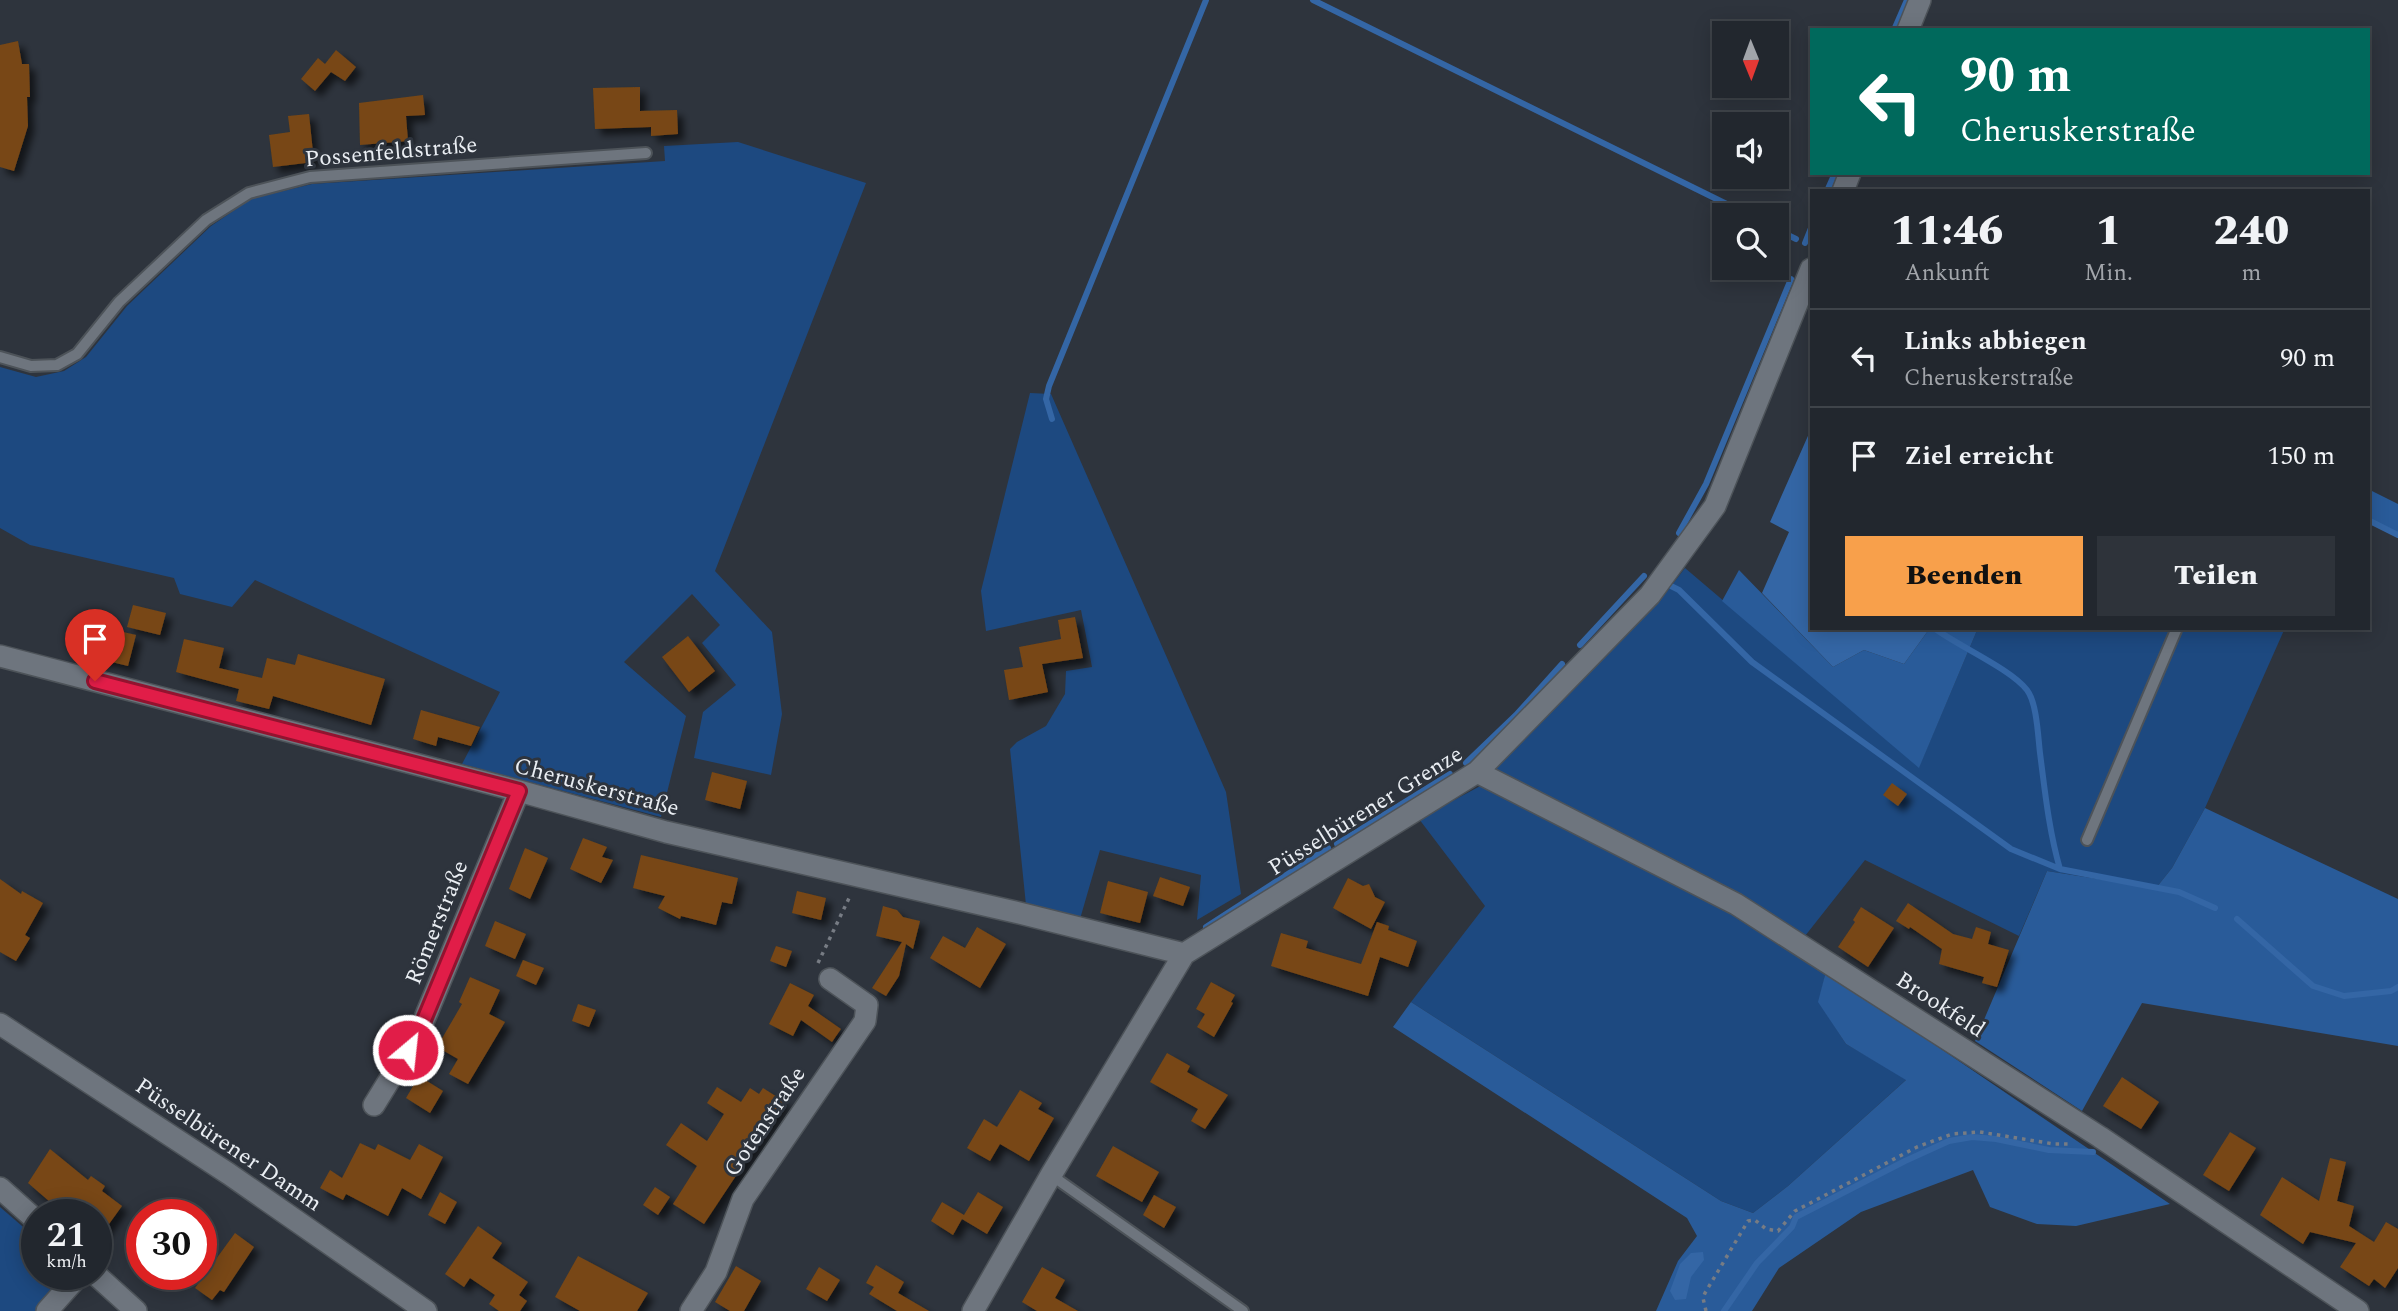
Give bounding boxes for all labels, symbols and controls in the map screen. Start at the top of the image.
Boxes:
north arrow [1712,21,1788,98]
map controls [1712,21,1789,280]
text: 90 m [1960,39,2071,114]
icon: left [1845,56,1936,147]
text: Cheruskerstraße [1960,107,2196,156]
button: sound [1712,112,1789,189]
street label: Possenfeldstraße [303,128,479,177]
text: 11:46 [1891,200,2003,263]
text: 1 [2096,200,2121,263]
text: 240 [2214,200,2289,263]
button: search [1712,203,1789,280]
text: Ankunft [1904,256,1990,291]
text: Min. [2084,256,2133,291]
text: m [2241,256,2261,291]
text: Links abbiegen [1904,321,2087,361]
text: 90 m [2280,338,2335,378]
icon: left [1845,339,1883,377]
text: Cheruskerstraße [1904,361,2074,396]
text: Ziel erreicht [1904,436,2054,476]
text: 150 m [2267,436,2335,476]
icon: arrive [1845,437,1883,475]
button: Beenden [1845,536,2083,616]
button: Teilen [2097,536,2335,616]
pin [65,609,125,681]
icon: arrive [76,620,114,658]
street label: Püsselbürener Grenze [1262,737,1470,885]
street label: Cheruskerstraße [510,749,683,826]
street label: Römerstraße [397,855,478,990]
street label: Brookfeld [1889,963,1992,1047]
position arrow [371,1013,445,1087]
street label: Gotenstraße [715,1060,815,1184]
street label: Püsselbürener Damm [128,1069,329,1221]
speed limit sign: 30 [126,1199,217,1290]
text: 21 [47,1209,86,1262]
text: km/h [46,1248,87,1275]

